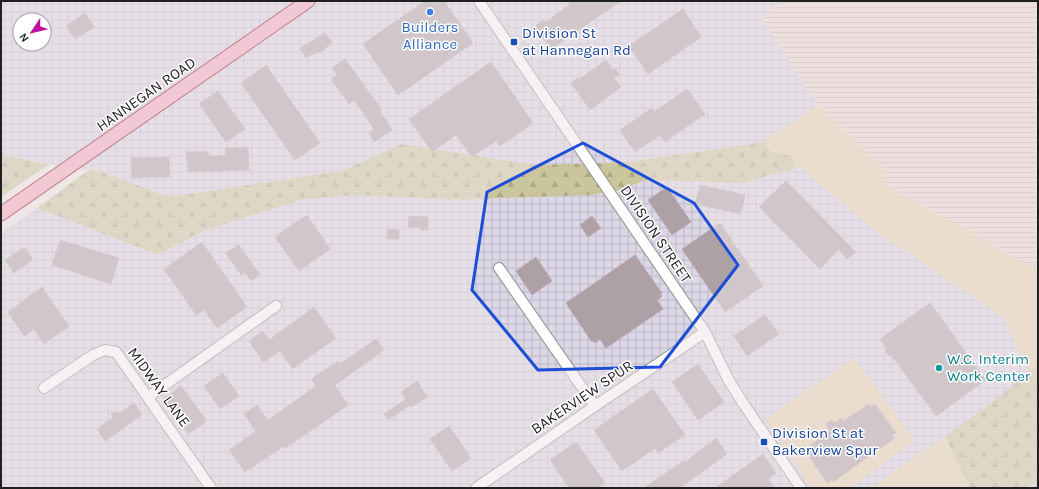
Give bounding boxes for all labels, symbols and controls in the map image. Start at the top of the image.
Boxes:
marker: Builders Alliance [425,7,435,17]
north arrow [12,12,52,52]
place label: Builders Alliance [402,18,458,53]
place label: Division St at Hannegan Rd [522,24,631,59]
text: N [17,30,32,44]
marker: Division St at Hannegan Rd [509,37,519,47]
street label: HANNEGAN ROAD [93,53,199,135]
street label: DIVISION STREET [617,182,696,287]
street label: MIDWAY LANE [124,344,194,430]
place label: W.C. Interim Work Center [947,350,1031,385]
street label: BAKERVIEW SPUR [528,356,636,438]
marker: W.C. Interim Work Center [934,363,944,373]
place label: Division St at Bakerview Spur [772,424,878,459]
marker: Division St at Bakerview Spur [759,437,769,447]

